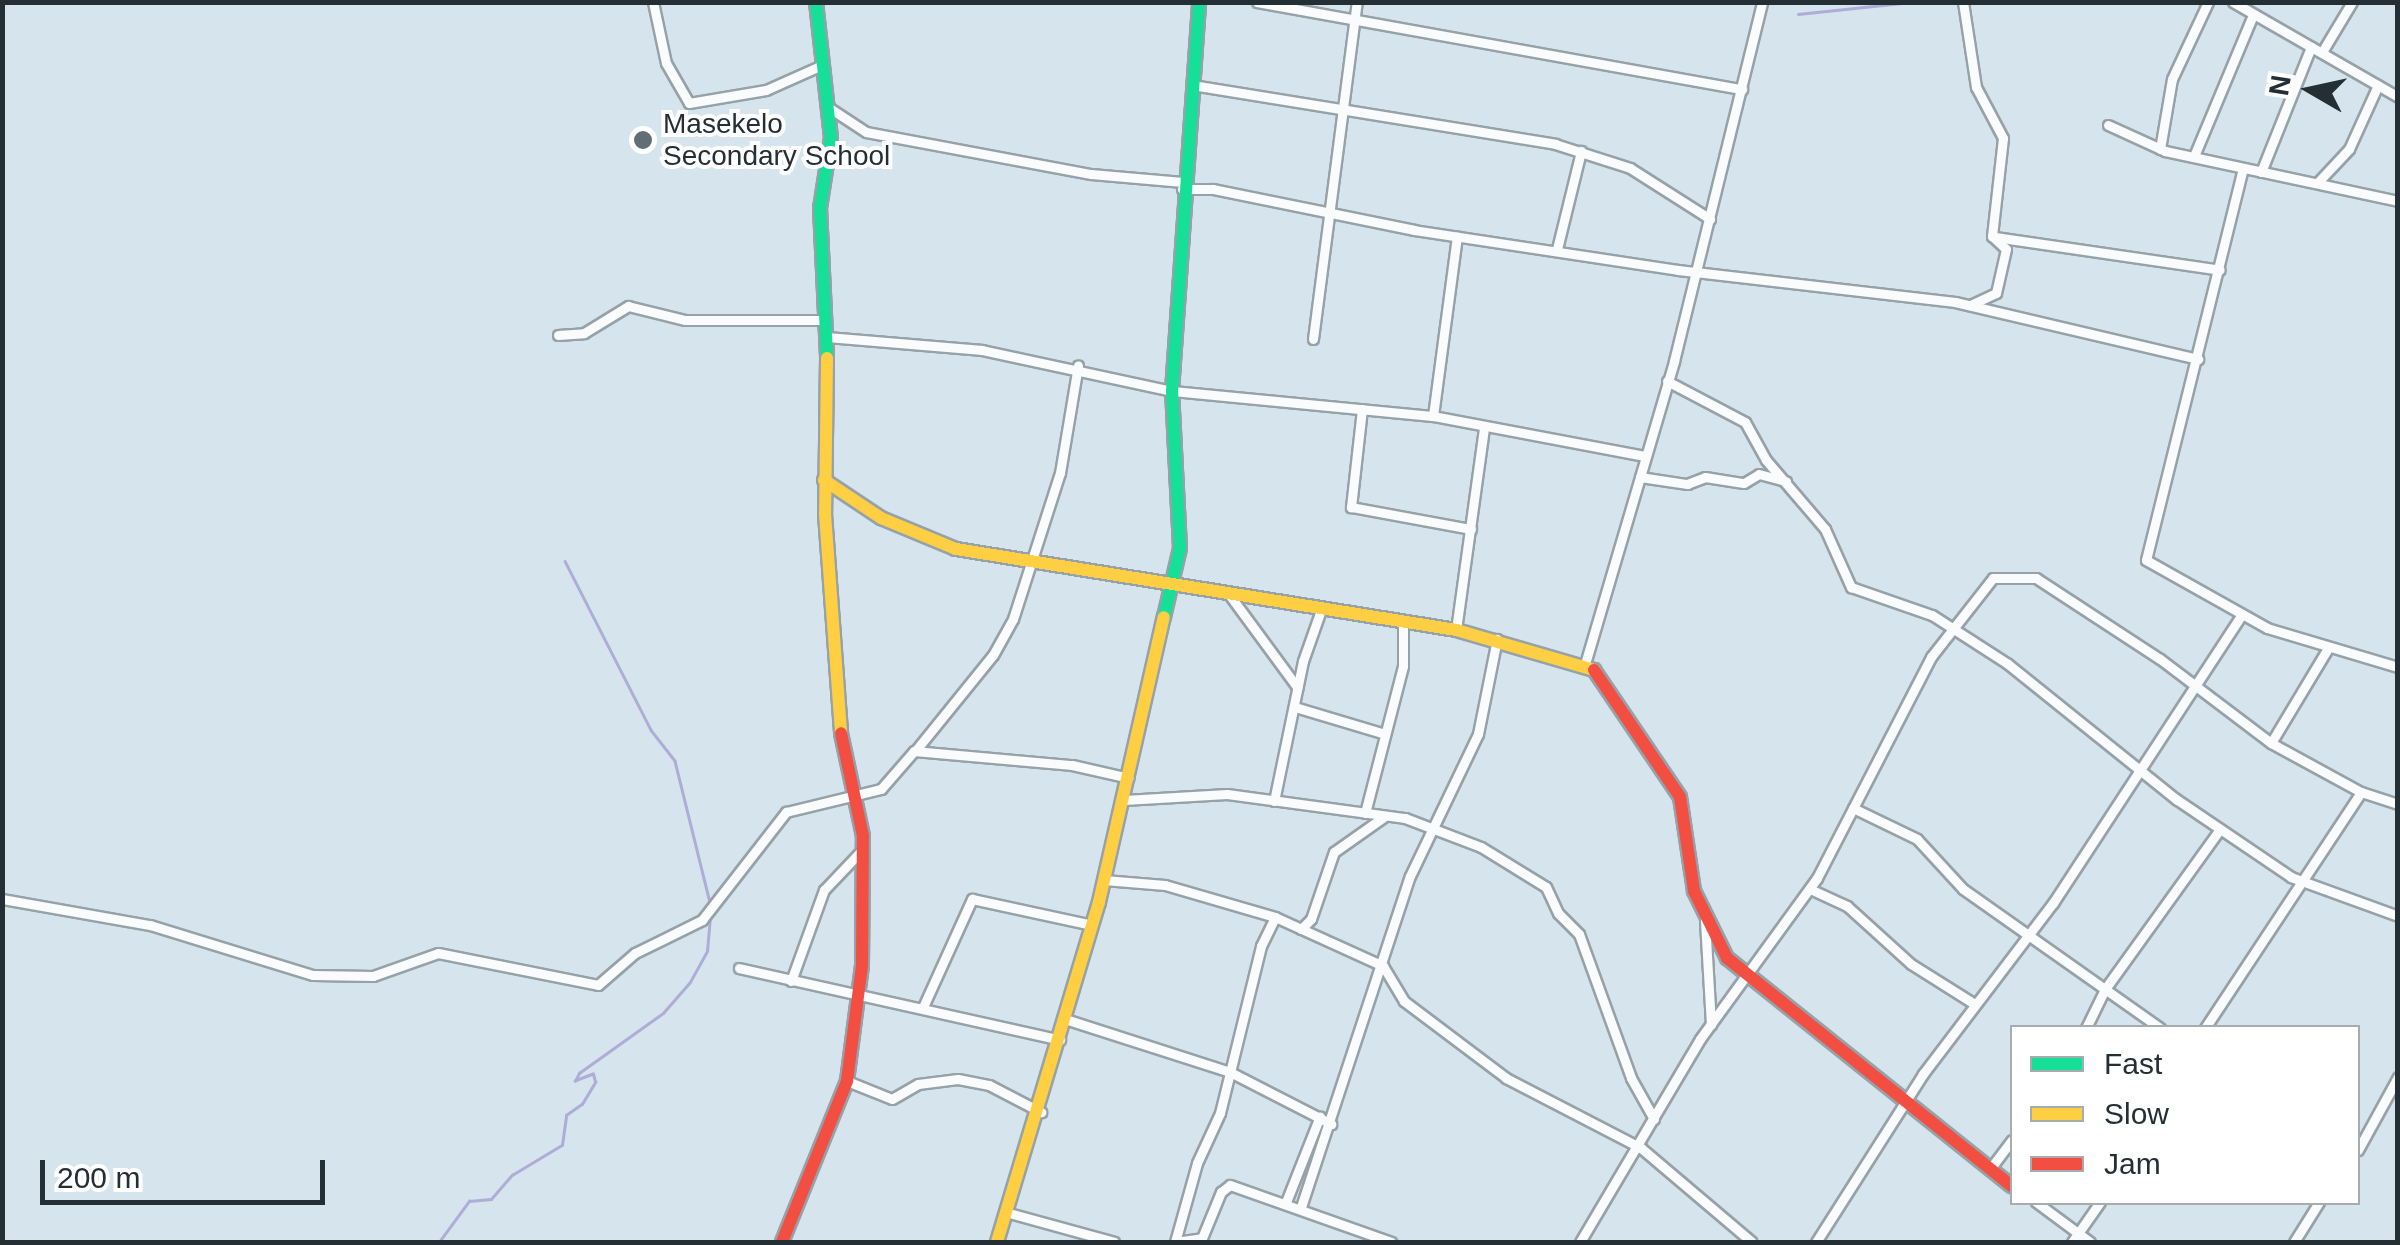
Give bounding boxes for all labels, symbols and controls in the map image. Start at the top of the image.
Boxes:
north arrow [2260,40,2360,140]
text: N [2263,73,2297,98]
place label: Masekelo Secondary School [663,107,890,173]
marker: Masekelo Secondary School [632,129,654,151]
legend [2010,1025,2360,1205]
text: Fast [2104,1047,2162,1080]
text: Slow [2104,1097,2169,1130]
scale bar [45,1140,330,1202]
text: Jam [2104,1147,2161,1180]
text: 200 m [57,1161,140,1194]

